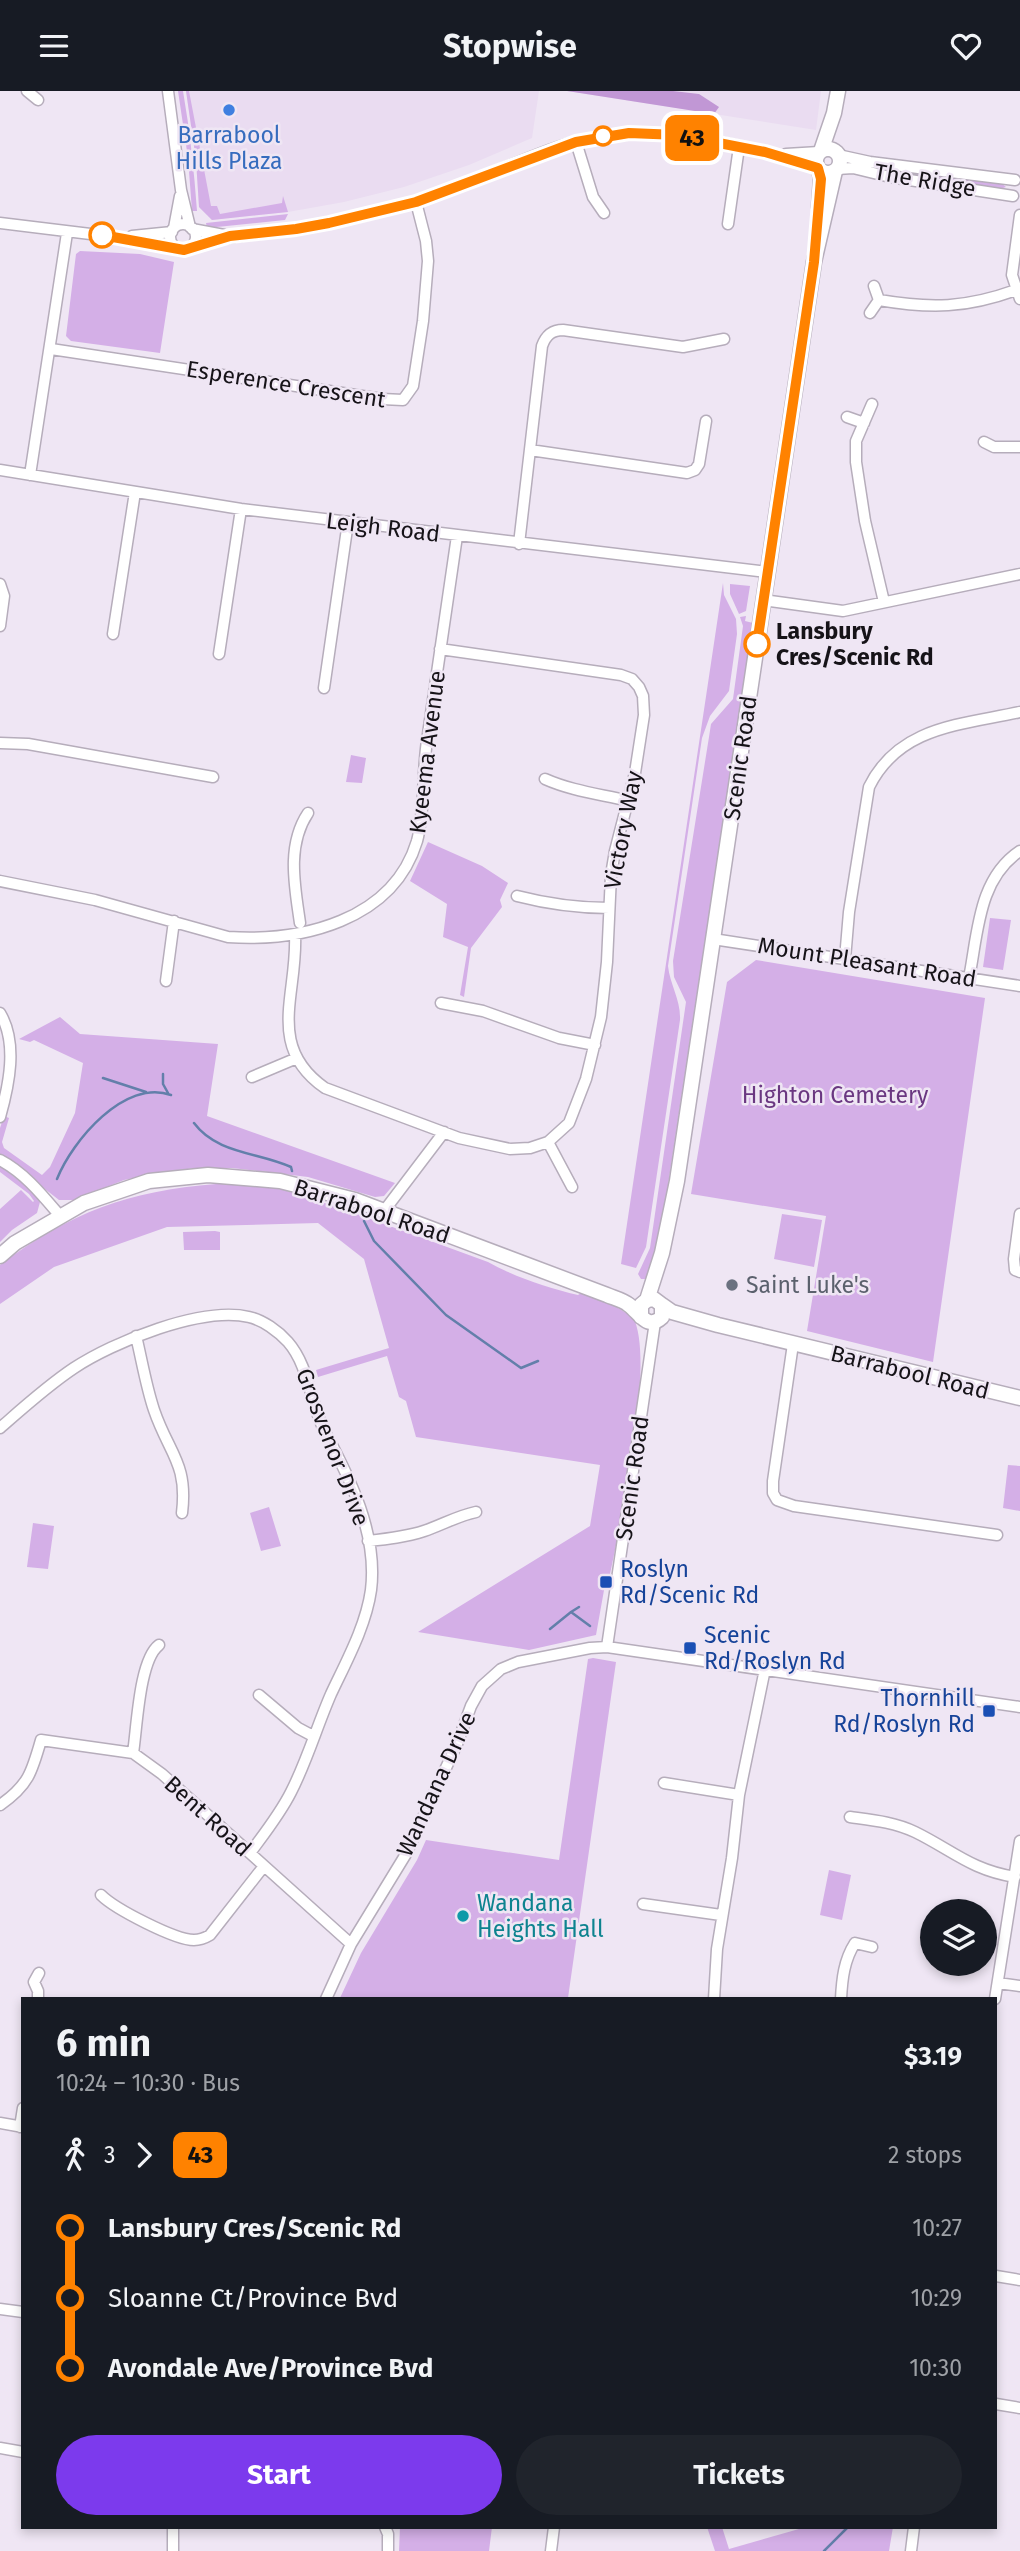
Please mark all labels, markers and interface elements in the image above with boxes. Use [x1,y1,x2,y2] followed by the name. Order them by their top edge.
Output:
[35,27,73,65] icon: menu
[443,27,577,65] text: Stopwise
[947,27,985,65] icon: heart
[221,102,237,118] marker: Barrabool Hills Plaza
[660,115,724,161] line badge: 43
[176,121,282,175] place label: Barrabool Hills Plaza
[679,124,705,152] text: 43
[593,126,613,146] unlabelled marker
[872,157,978,203] street label: The Ridge
[89,222,115,248] unlabelled marker
[184,354,388,414] street label: Esperence Crescent
[324,506,442,548] street label: Leigh Road
[776,617,934,671] place label: Lansbury Cres/Scenic Rd
[744,631,770,657] marker: Lansbury Cres/Scenic Rd
[403,669,451,835] street label: Kyeema Avenue
[717,694,763,822] street label: Scenic Road
[598,768,648,891] street label: Victory Way
[756,931,978,993] street label: Mount Pleasant Road
[742,1081,929,1109] park label: Highton Cemetery
[290,1173,454,1249] street label: Barrabool Road
[746,1271,869,1299] place label: Saint Luke's
[724,1277,740,1293] marker: Saint Luke's
[828,1339,992,1405] street label: Barrabool Road
[290,1364,376,1530] street label: Grosvenor Drive
[609,1414,655,1542] street label: Scenic Road
[620,1555,759,1609] place label: Roslyn Rd/Scenic Rd
[598,1574,614,1590] marker: Roslyn Rd/Scenic Rd
[704,1621,846,1675] place label: Scenic Rd/Roslyn Rd
[682,1640,698,1656] marker: Scenic Rd/Roslyn Rd
[833,1684,975,1738] place label: Thornhill Rd/Roslyn Rd
[981,1703,997,1719] marker: Thornhill Rd/Roslyn Rd
[390,1707,482,1861] street label: Wandana Drive
[159,1770,257,1862] street label: Bent Road
[477,1889,604,1943] place label: Wandana Heights Hall
[920,1899,997,1976] map controls
[920,1899,997,1976] button: layers
[455,1908,471,1924] marker: Wandana Heights Hall
[56,2020,151,2066] text: 6 min
[904,2041,962,2072] text: $3.19
[56,2069,240,2097] text: 10:24 – 10:30 · Bus
[56,2136,94,2174] icon: walk
[125,2136,163,2174] icon: forward
[104,2141,115,2169] text: 3
[187,2141,213,2169] text: 43
[888,2141,962,2169] text: 2 stops
[108,2213,401,2244] text: Lansbury Cres/Scenic Rd
[912,2214,962,2242] text: 10:27
[108,2283,398,2314] text: Sloanne Ct/Province Bvd
[910,2284,962,2312] text: 10:29
[108,2353,433,2384] text: Avondale Ave/Province Bvd
[909,2354,962,2382] text: 10:30
[56,2435,502,2515] button: Start
[516,2435,962,2515] button: Tickets

